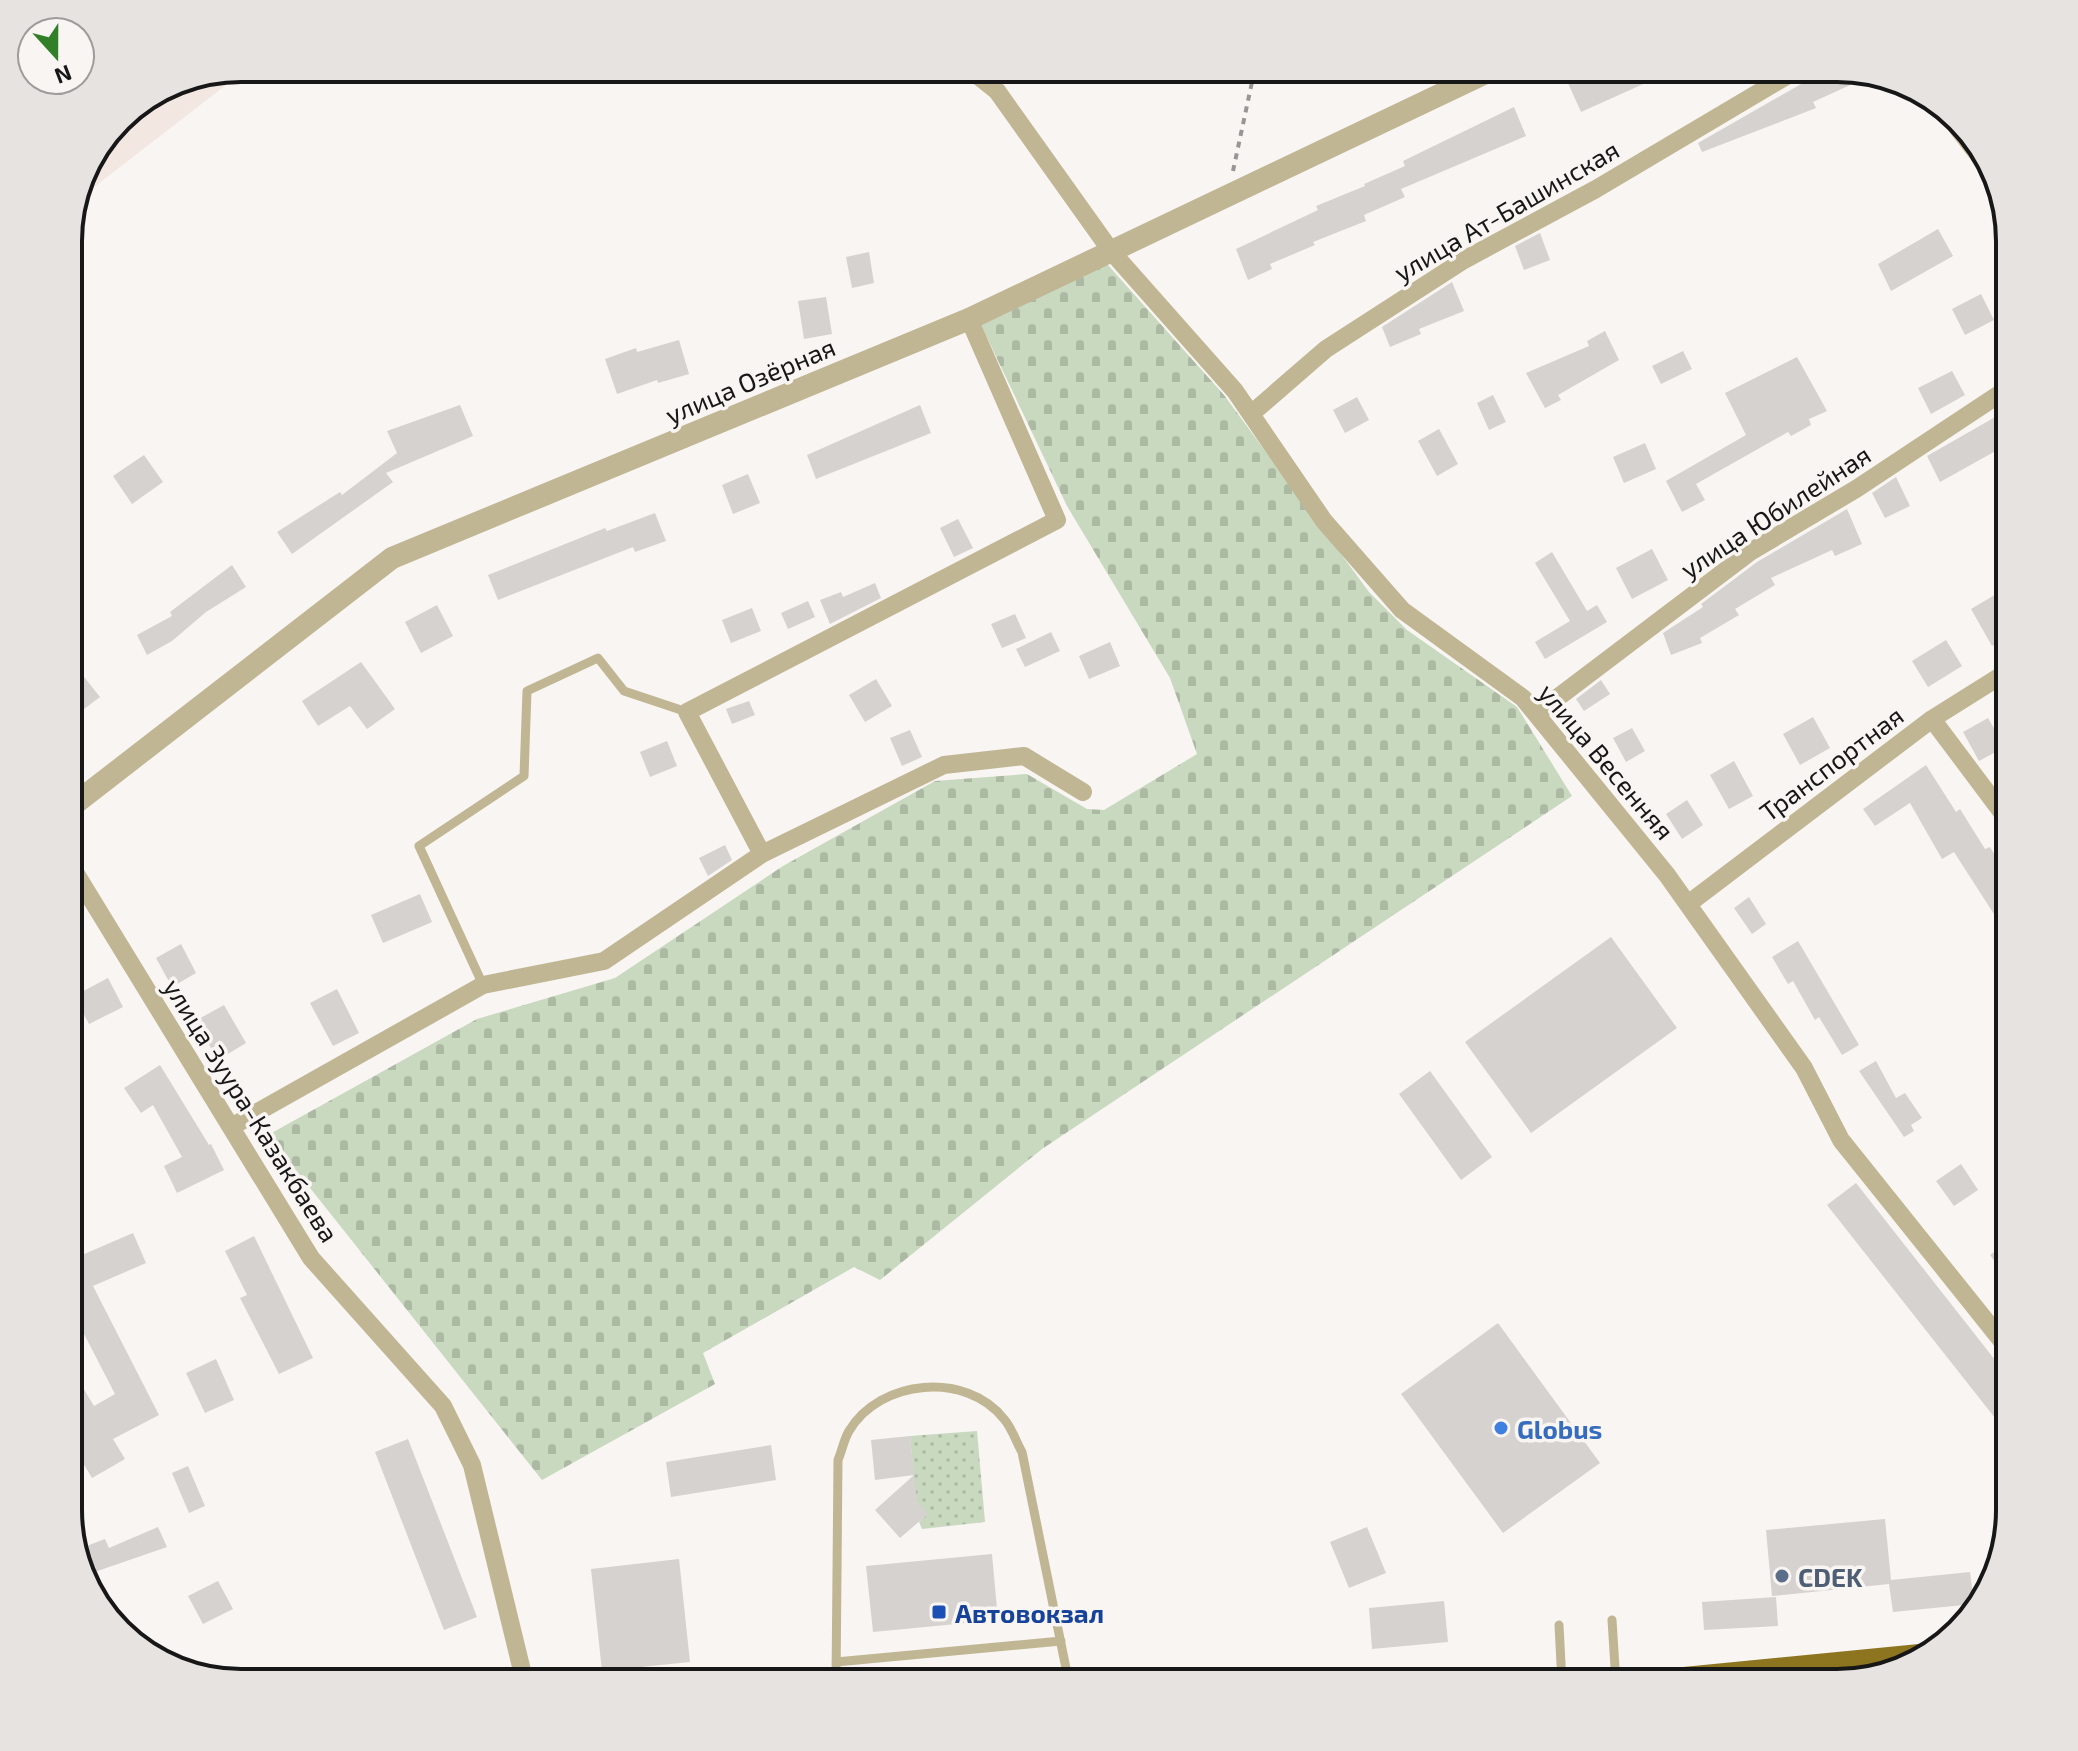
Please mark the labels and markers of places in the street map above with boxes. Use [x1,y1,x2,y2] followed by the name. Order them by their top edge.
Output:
[1517,1413,1602,1444] place label: Globus
[1492,1419,1510,1437] marker: Globus
[1798,1561,1863,1592] place label: CDEK
[1773,1567,1791,1585] marker: CDEK
[955,1597,1104,1628] place label: Автовокзал
[930,1603,948,1621] marker: Автовокзал

